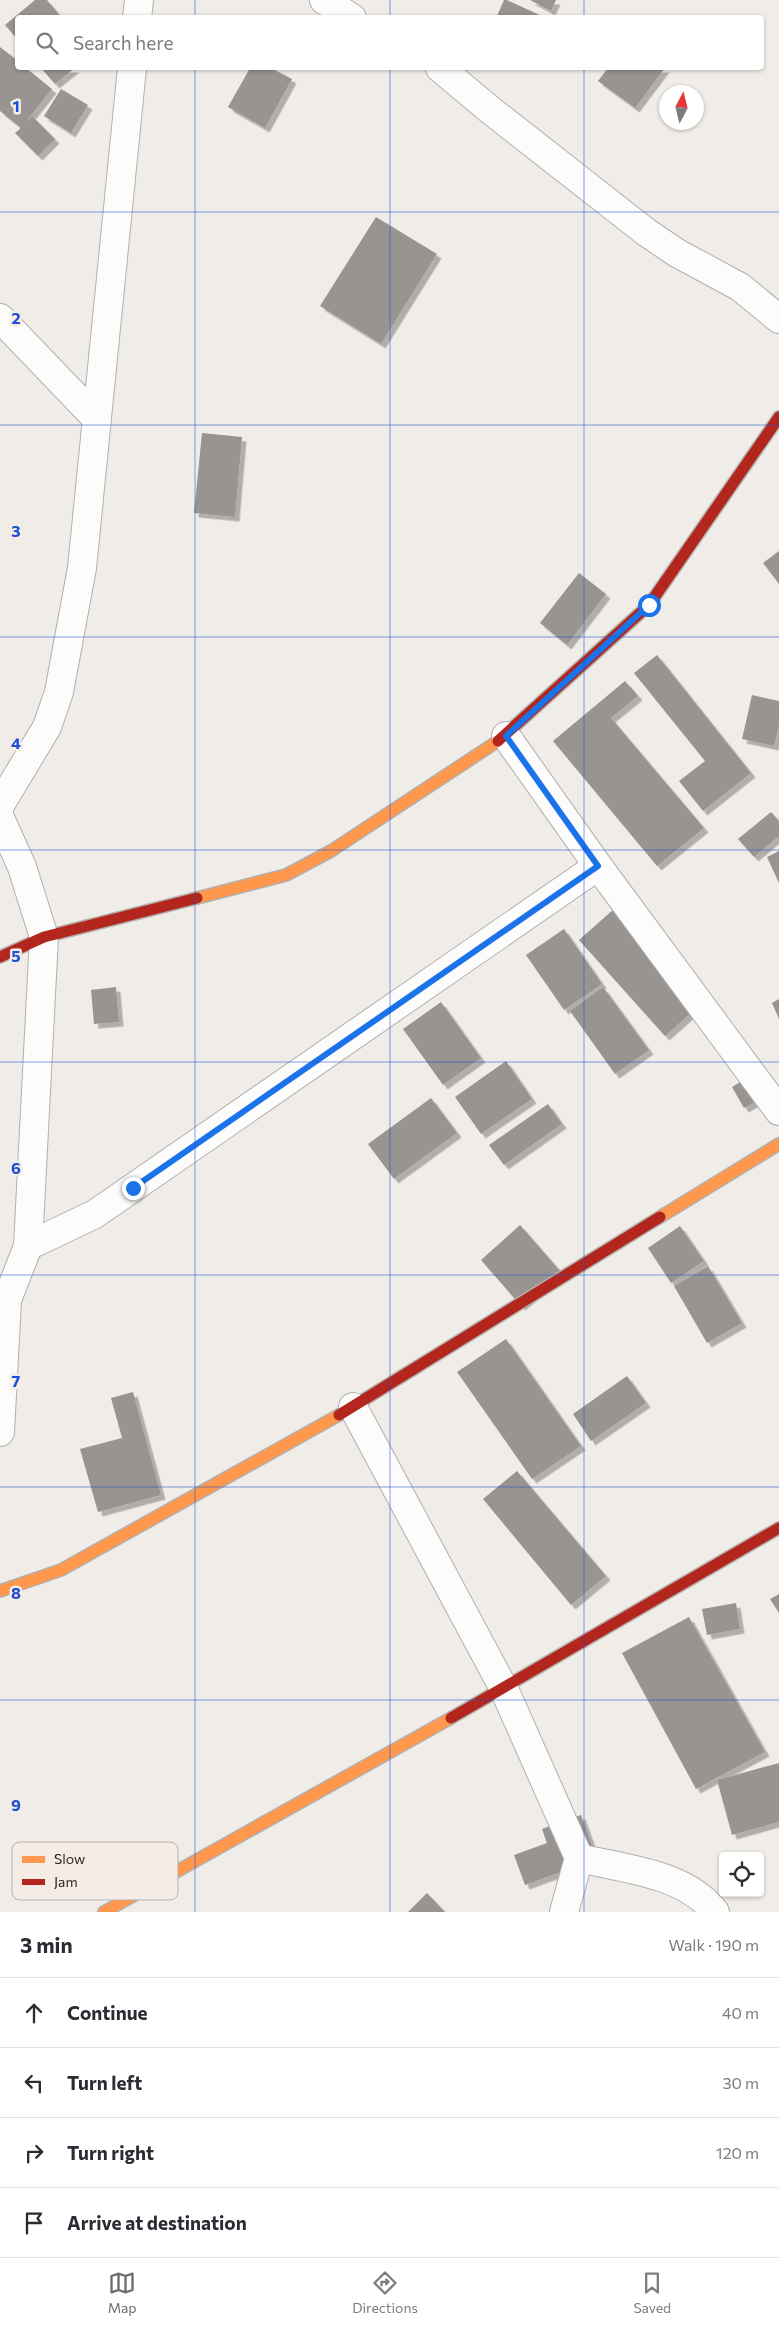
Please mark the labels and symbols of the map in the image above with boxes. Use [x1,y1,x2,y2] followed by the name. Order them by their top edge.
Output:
[659,85,704,130] north arrow
[12,96,20,115] text: 1
[11,308,21,327] text: 2
[11,521,21,540] text: 3
[638,594,661,617] route start
[11,733,21,752] text: 4
[11,946,21,965] text: 5
[11,1158,21,1177] text: 6
[122,1177,145,1200] route end
[12,1371,21,1390] text: 7
[11,1583,21,1602] text: 8
[11,1795,21,1814] text: 9
[12,1842,178,1900] legend
[54,1850,85,1867] text: Slow
[54,1873,78,1890] text: Jam

